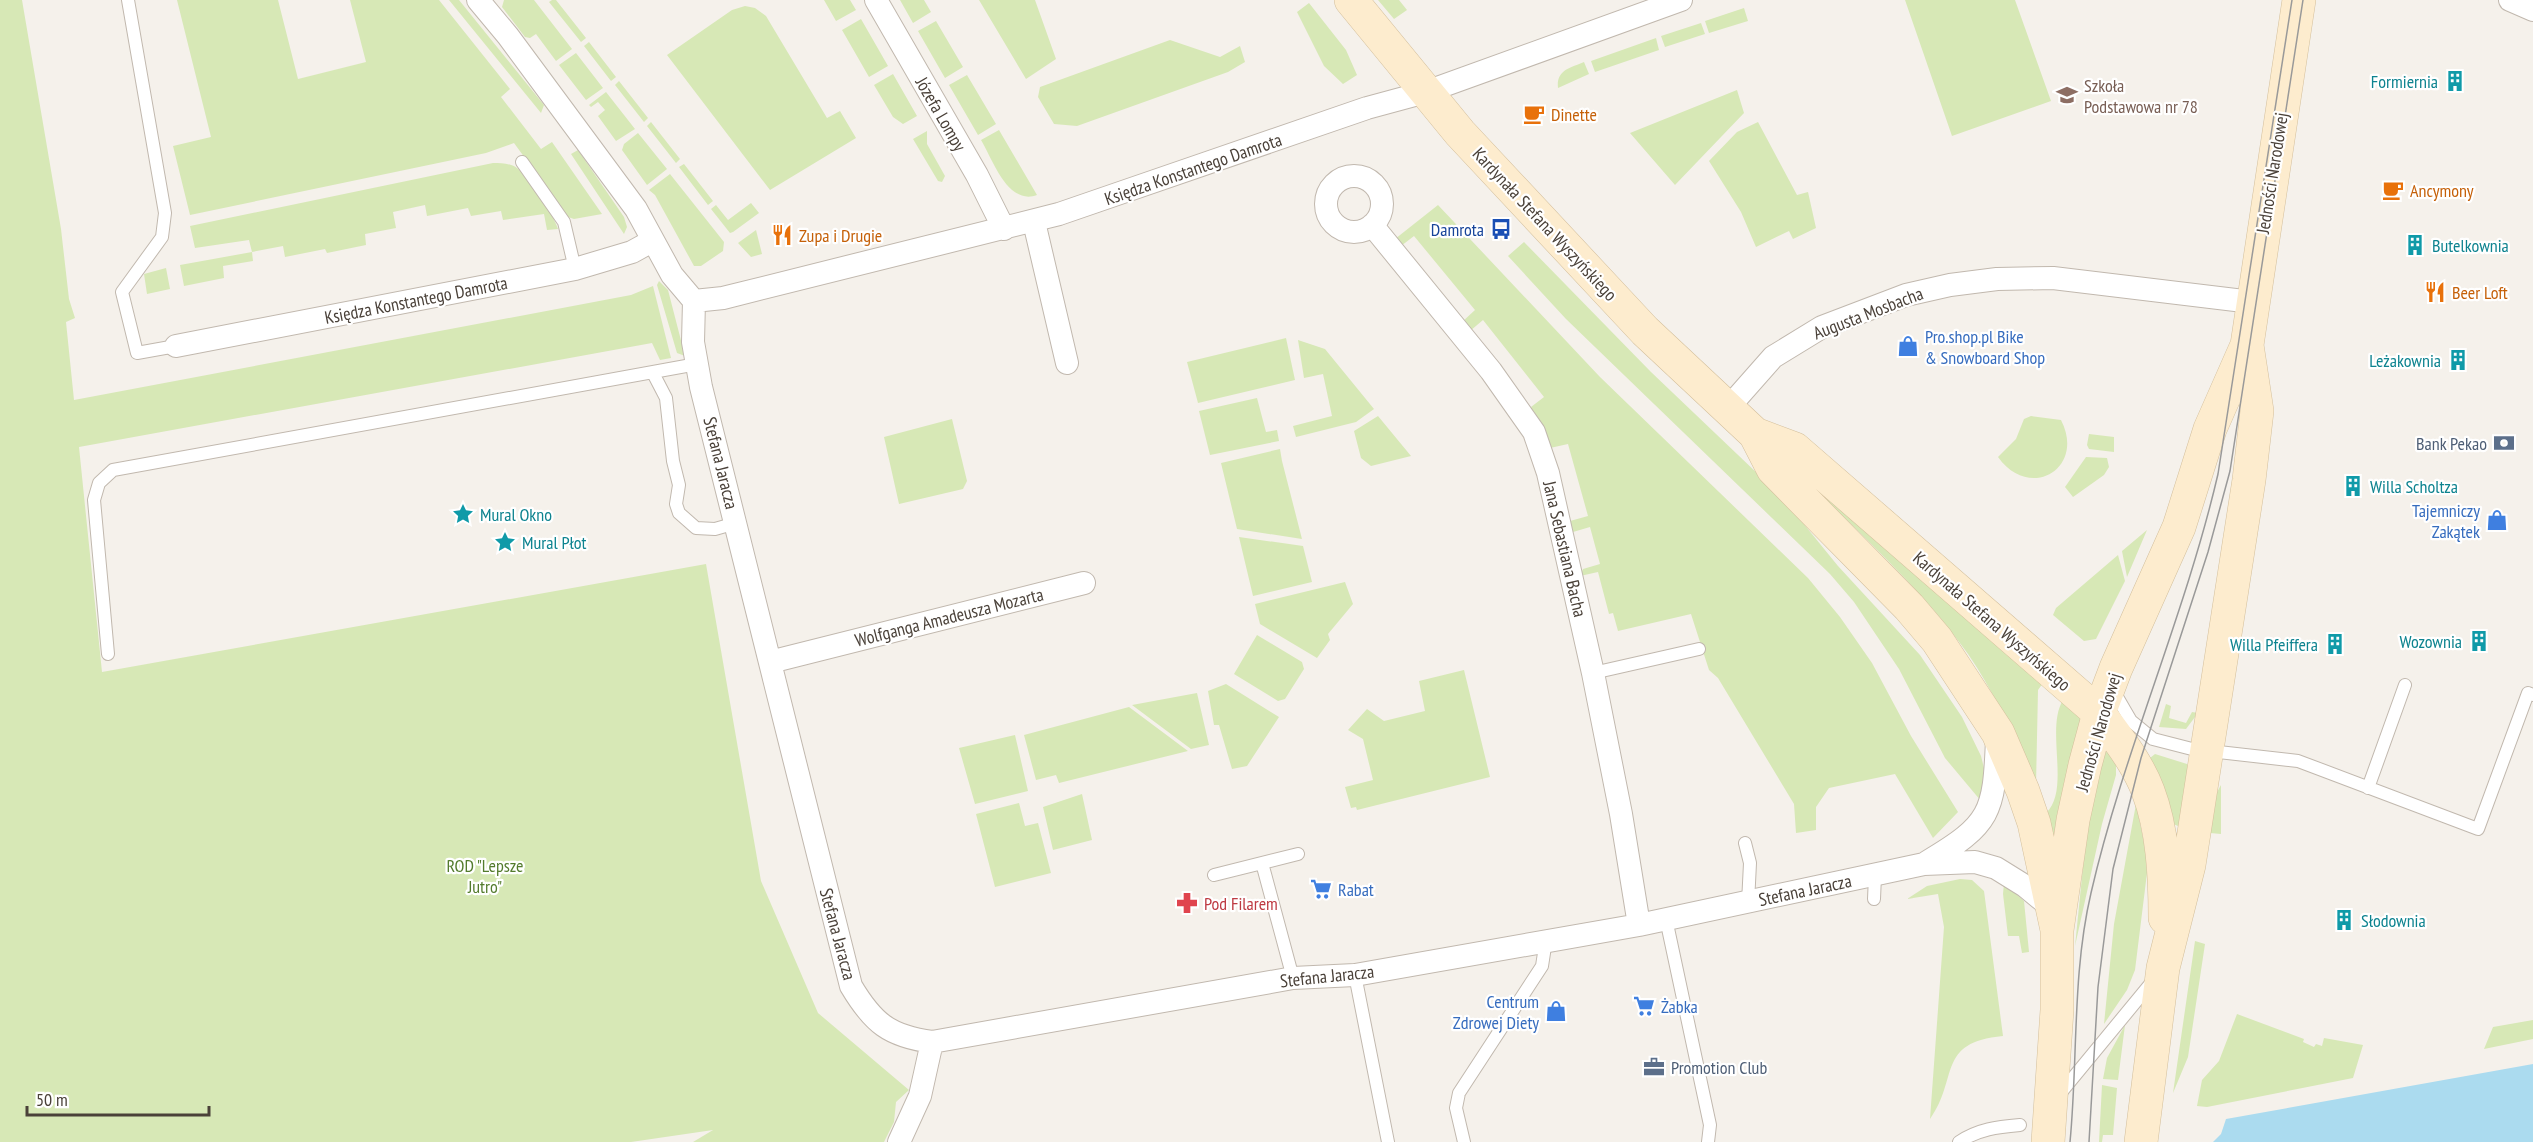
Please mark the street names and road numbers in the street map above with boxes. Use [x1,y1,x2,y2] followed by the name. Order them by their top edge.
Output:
[910,72,972,155] street label: Józefa Lompy
[2251,111,2293,236] street label: Jedności Narodowej
[1101,128,1285,210] street label: Księdza Konstantego Damrota
[1468,142,1622,306] street label: Kardynała Stefana Wyszyńskiego
[323,271,509,329] street label: Księdza Konstantego Damrota
[1810,282,1926,344] street label: Augusta Mosbacha
[698,415,744,511] street label: Stefana Jaracza
[1538,478,1592,619] street label: Jana Sebastiana Bacha
[1908,546,2076,696] street label: Kardynała Stefana Wyszyńskiego
[852,582,1046,652] street label: Wolfganga Amadeusza Mozarta
[2070,670,2126,795] street label: Jedności Narodowej
[1757,869,1853,911] street label: Stefana Jaracza
[815,886,861,982] street label: Stefana Jaracza
[1279,960,1375,992] street label: Stefana Jaracza

